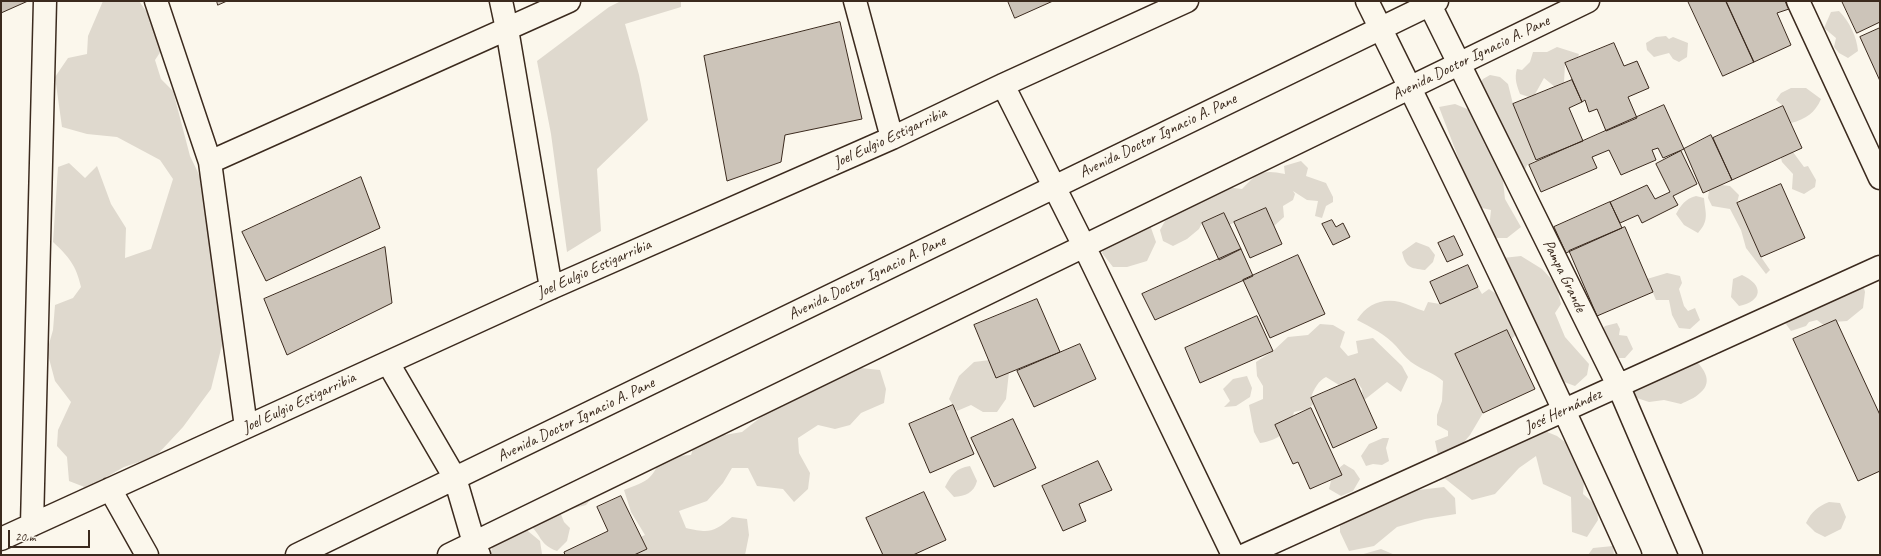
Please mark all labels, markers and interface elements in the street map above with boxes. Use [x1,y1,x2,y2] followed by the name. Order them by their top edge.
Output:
[1389,12,1553,104] street label: Avenida Doctor Ignacio A. Pane
[1076,90,1240,182] street label: Avenida Doctor Ignacio A. Pane
[830,103,950,173] street label: Joel Eulgio Estigarribia
[785,232,949,324] street label: Avenida Doctor Ignacio A. Pane
[534,235,654,303] street label: Joel Eulgio Estigarribia
[1538,237,1590,315] street label: Pampa Grande
[239,368,359,438] street label: Joel Eulgio Estigarribia
[494,374,658,466] street label: Avenida Doctor Ignacio A. Pane
[1521,385,1605,437] street label: José Hernández
[10,522,92,548] scale bar
[15,529,35,545] text: 20 m

